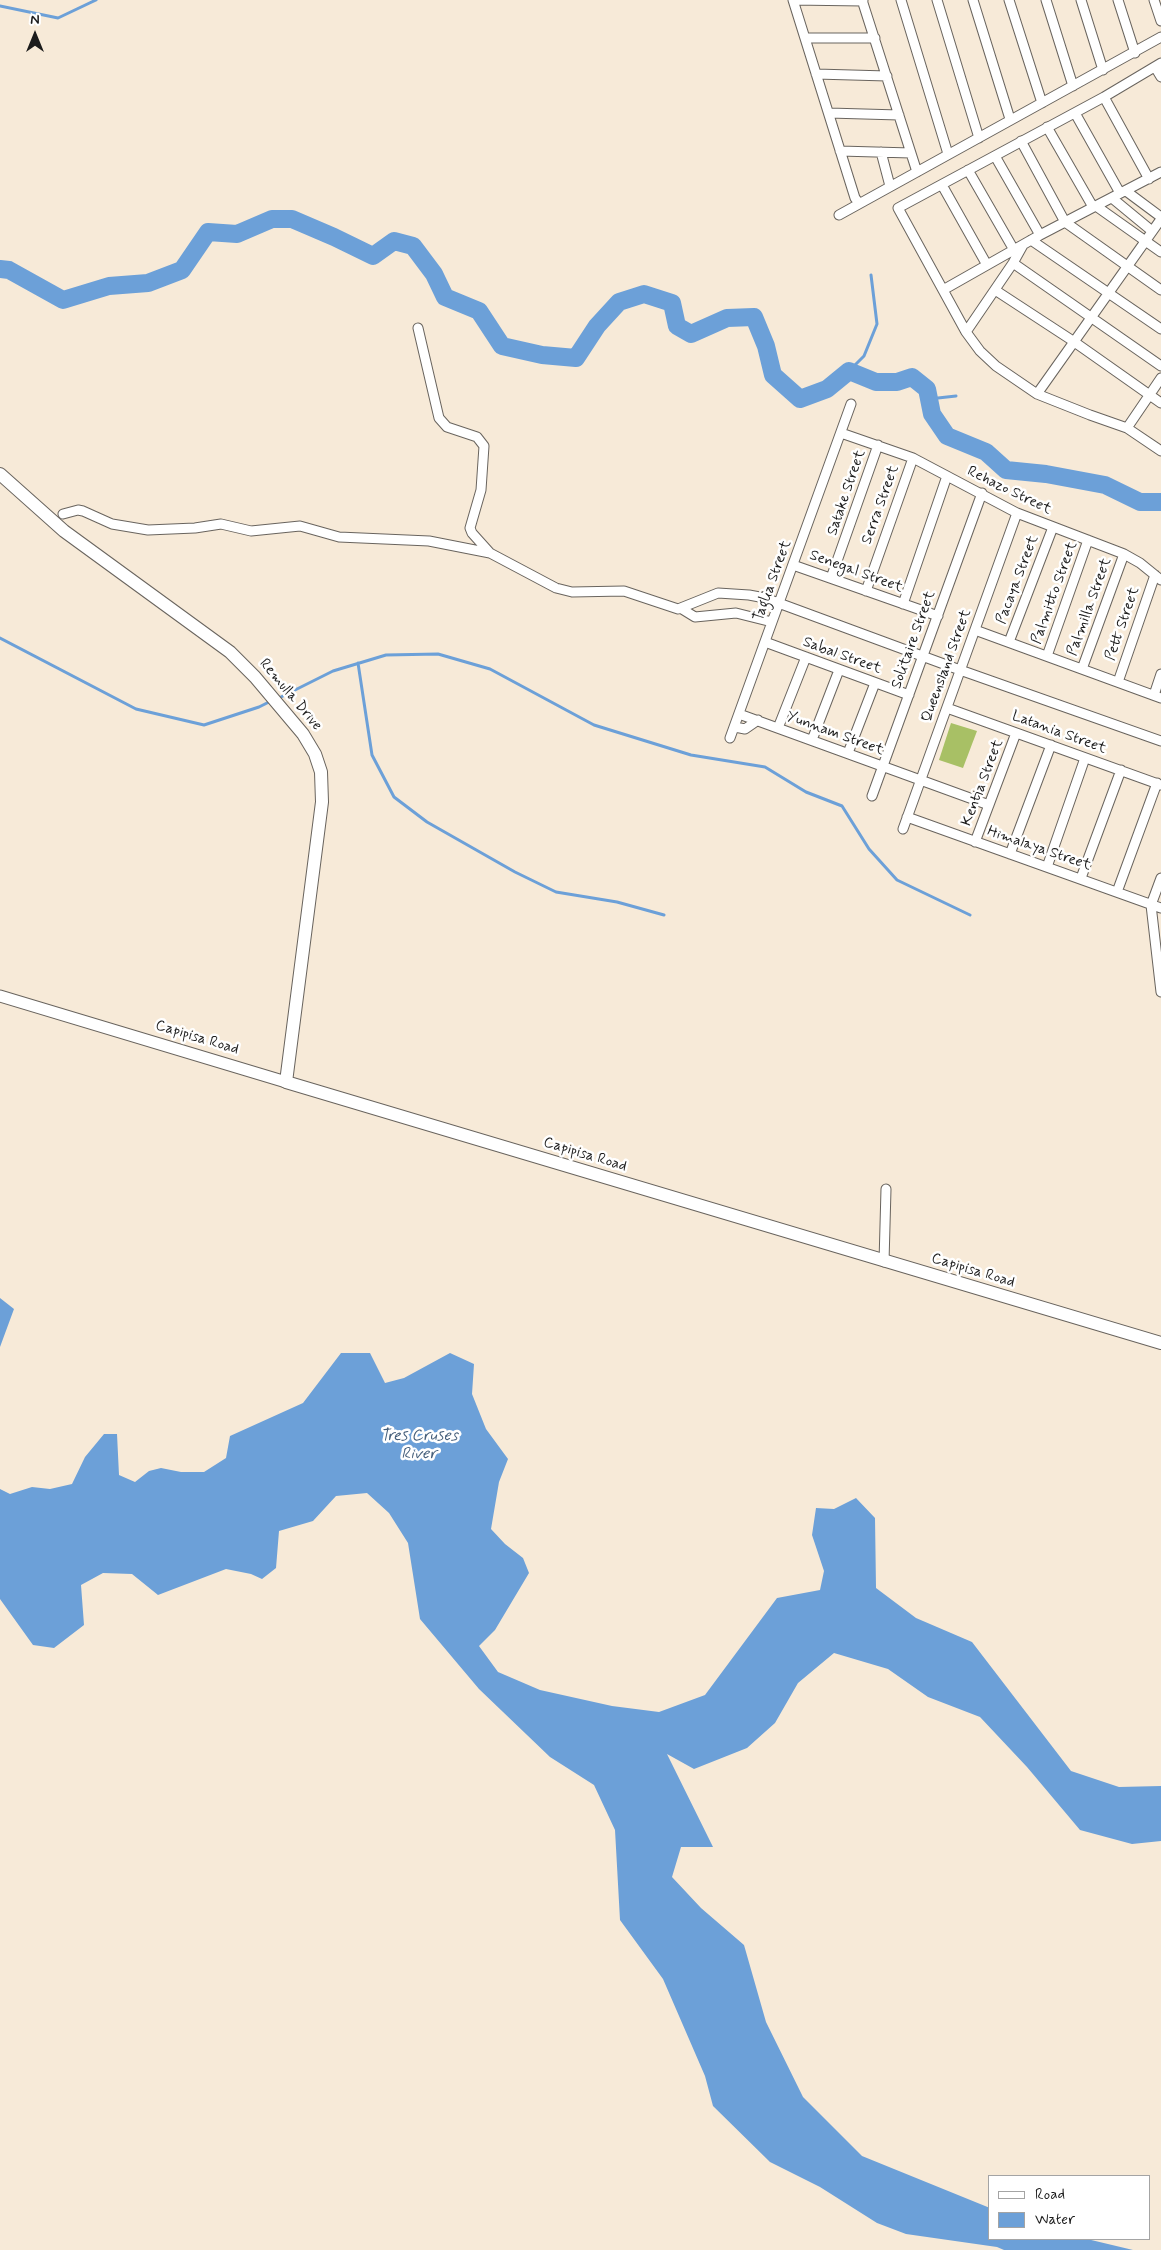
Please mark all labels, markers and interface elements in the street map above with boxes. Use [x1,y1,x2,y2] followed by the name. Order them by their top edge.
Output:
[10,10,60,60] north arrow
[30,11,40,29] text: N
[824,448,870,538] street label: Satake Street
[858,463,904,547] street label: Serra Street
[964,463,1054,519] street label: Rehazo Street
[993,533,1043,627] street label: Pacaya Street
[750,538,796,624] street label: Taglia Street
[1028,539,1082,647] street label: Palmitto Street
[807,547,905,597] street label: Senegal Street
[1064,556,1116,658] street label: Palmilla Street
[1102,585,1144,663] street label: Pett Street
[888,589,940,691] street label: Solitaire Street
[918,607,976,725] street label: Queensland Street
[800,633,884,679] street label: Sabal Street
[255,655,325,735] street label: Remulla Drive
[784,708,886,760] street label: Yunnam Street
[1009,708,1109,758] street label: Latania Street
[958,737,1008,829] street label: Kentia Street
[985,823,1093,875] street label: Himalaya Street
[153,1017,241,1059] street label: Capipisa Road
[541,1134,629,1176] street label: Capipisa Road
[929,1250,1017,1292] street label: Capipisa Road
[380,1427,458,1465] water label: Tres Cruses River
[988,2175,1151,2240] legend
[1035,2185,1065,2205] text: Road
[1035,2210,1075,2230] text: Water

